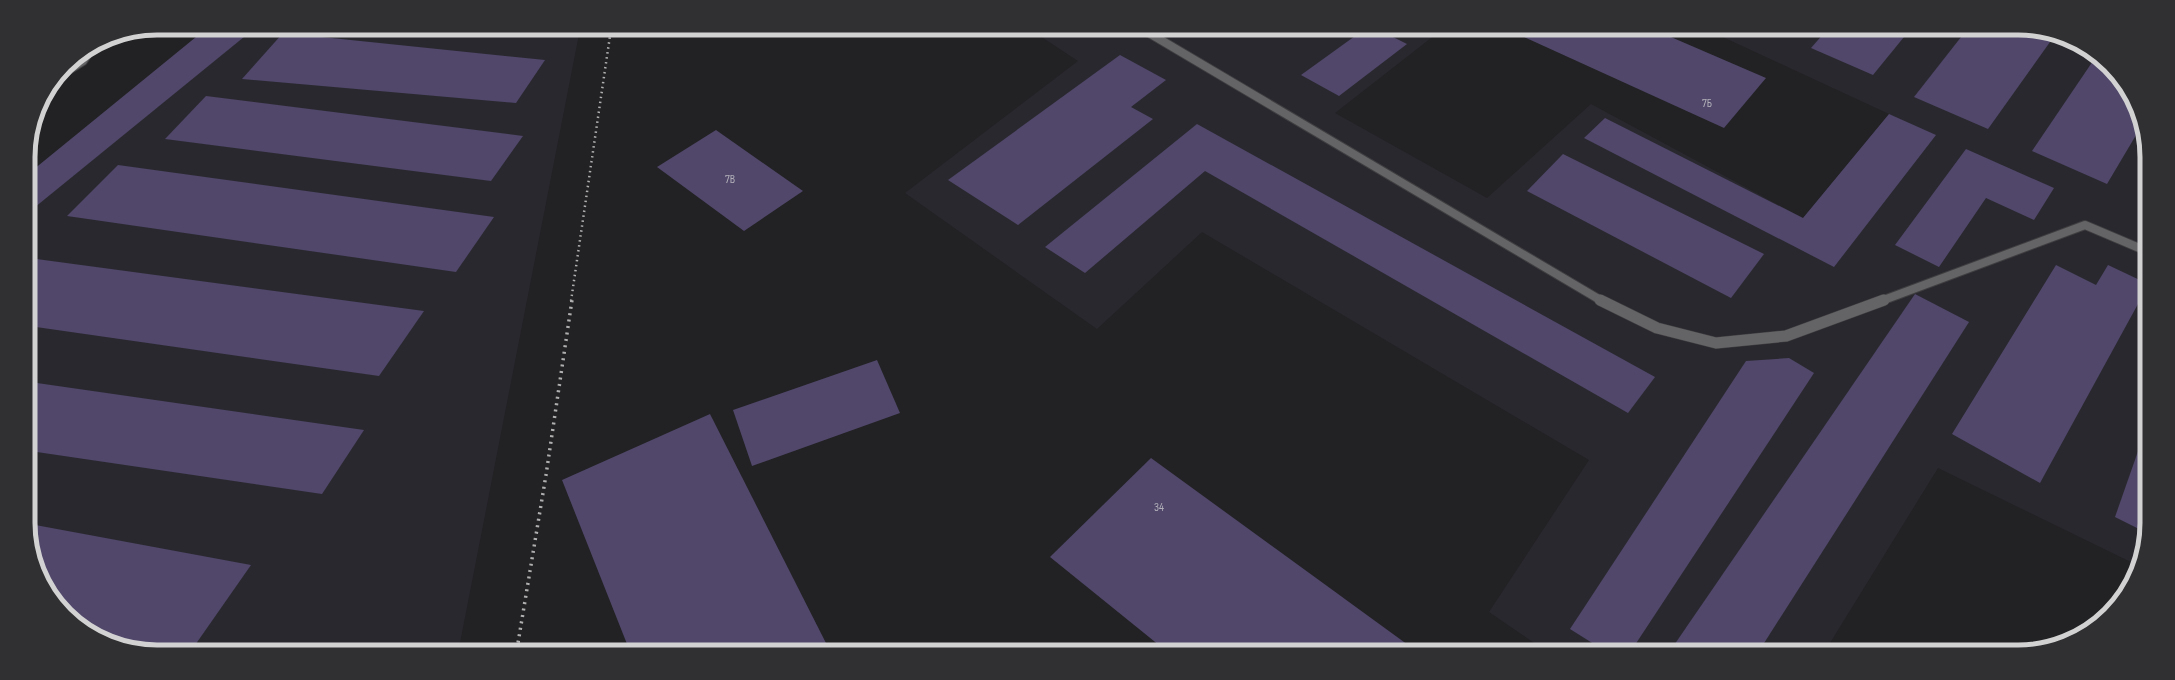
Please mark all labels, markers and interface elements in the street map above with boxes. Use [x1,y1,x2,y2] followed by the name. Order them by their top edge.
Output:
[1702,96,1712,111] house number: 7Б
[725,172,735,187] house number: 7В
[1154,500,1164,515] house number: 34

